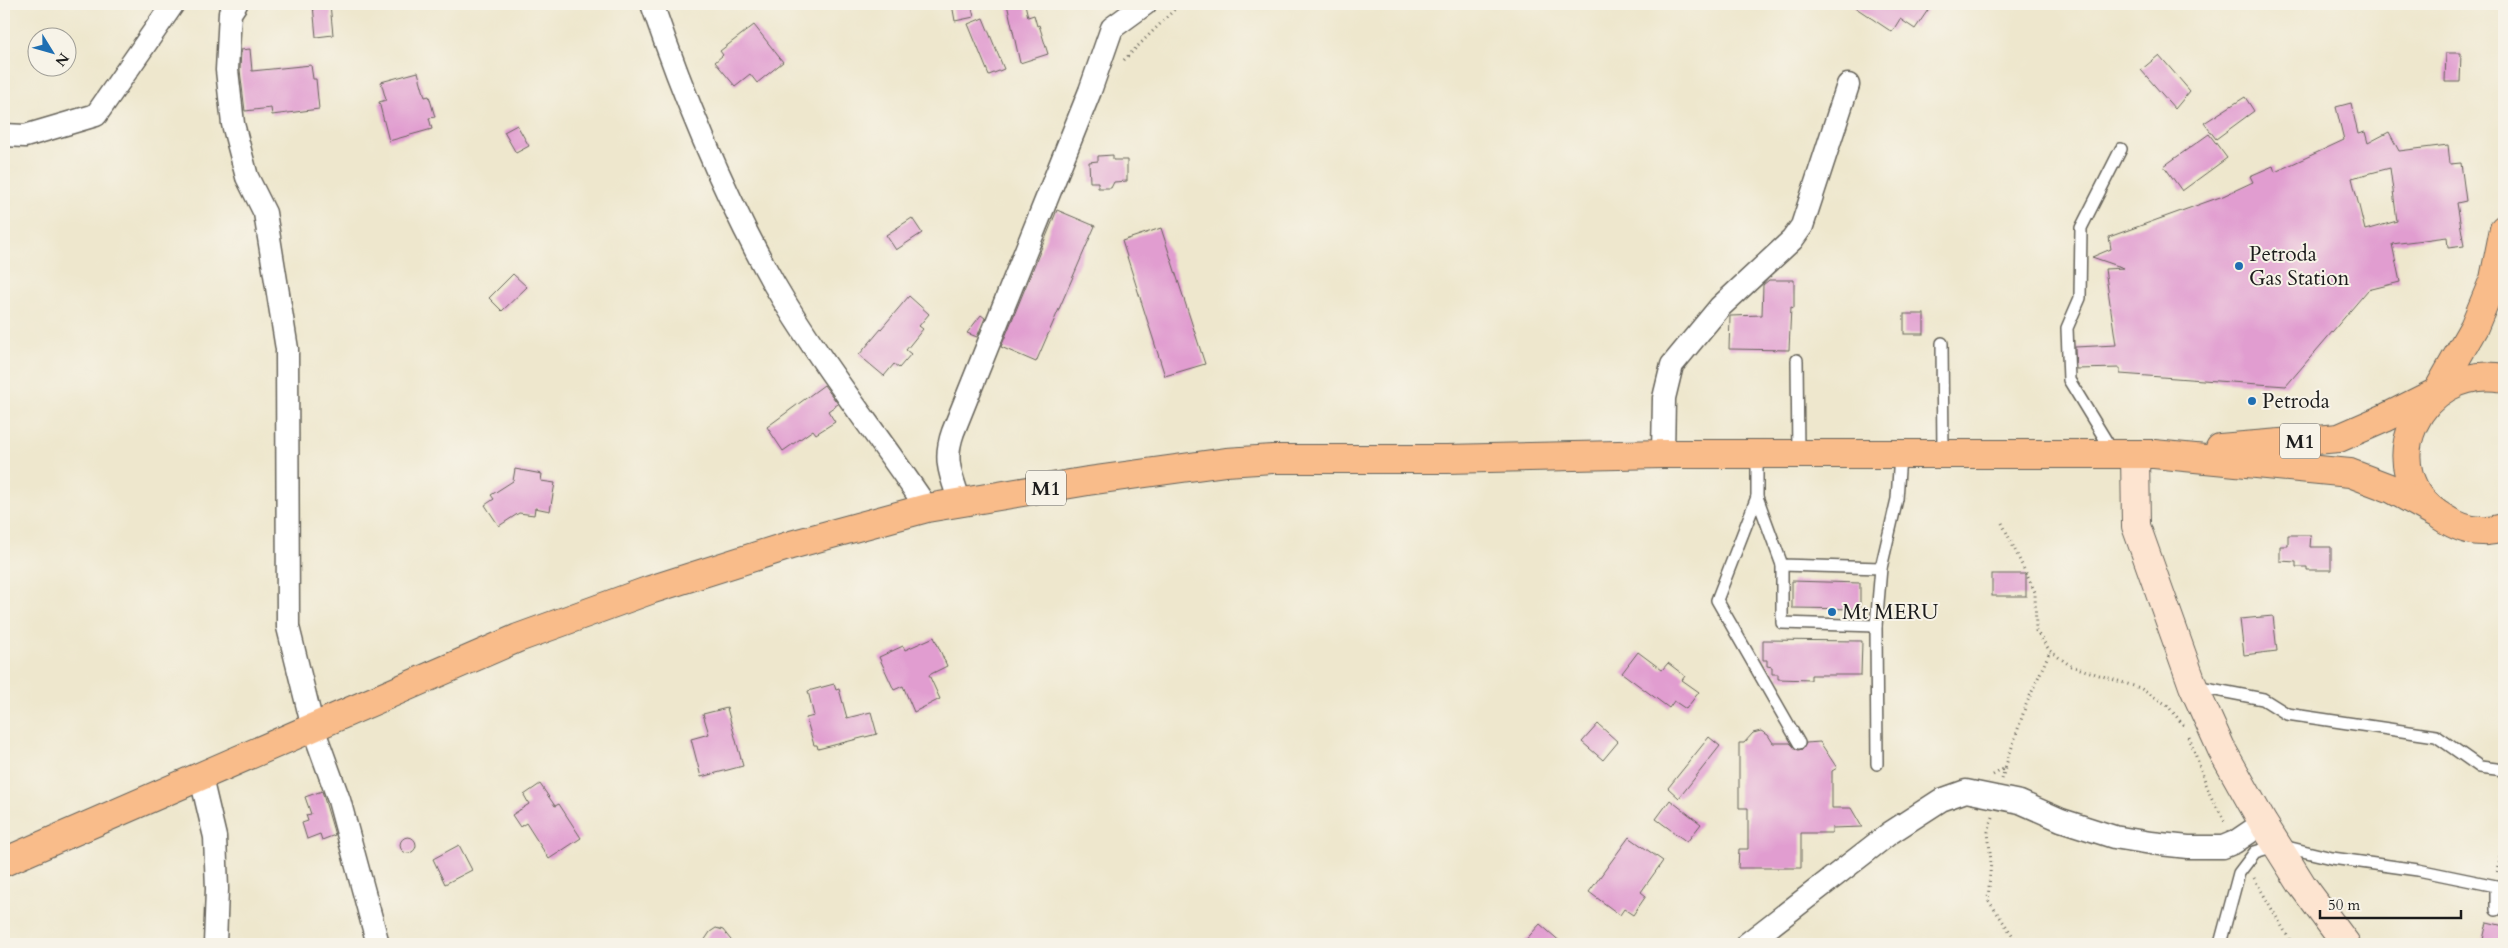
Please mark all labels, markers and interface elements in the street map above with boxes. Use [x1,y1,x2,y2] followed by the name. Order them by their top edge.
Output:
[28,28,78,78] north arrow
[51,49,73,70] text: N
[2249,240,2349,293] place label: Petroda Gas Station
[2233,260,2245,272] marker: Petroda Gas Station
[2262,387,2330,416] place label: Petroda
[2246,395,2258,407] marker: Petroda
[2280,424,2320,458] road number: M1
[1026,470,1066,506] road number: M1
[1842,598,1939,627] place label: Mt MERU
[1826,606,1838,618] marker: Mt MERU
[2320,888,2462,920] scale bar
[2328,895,2360,915] text: 50 m

